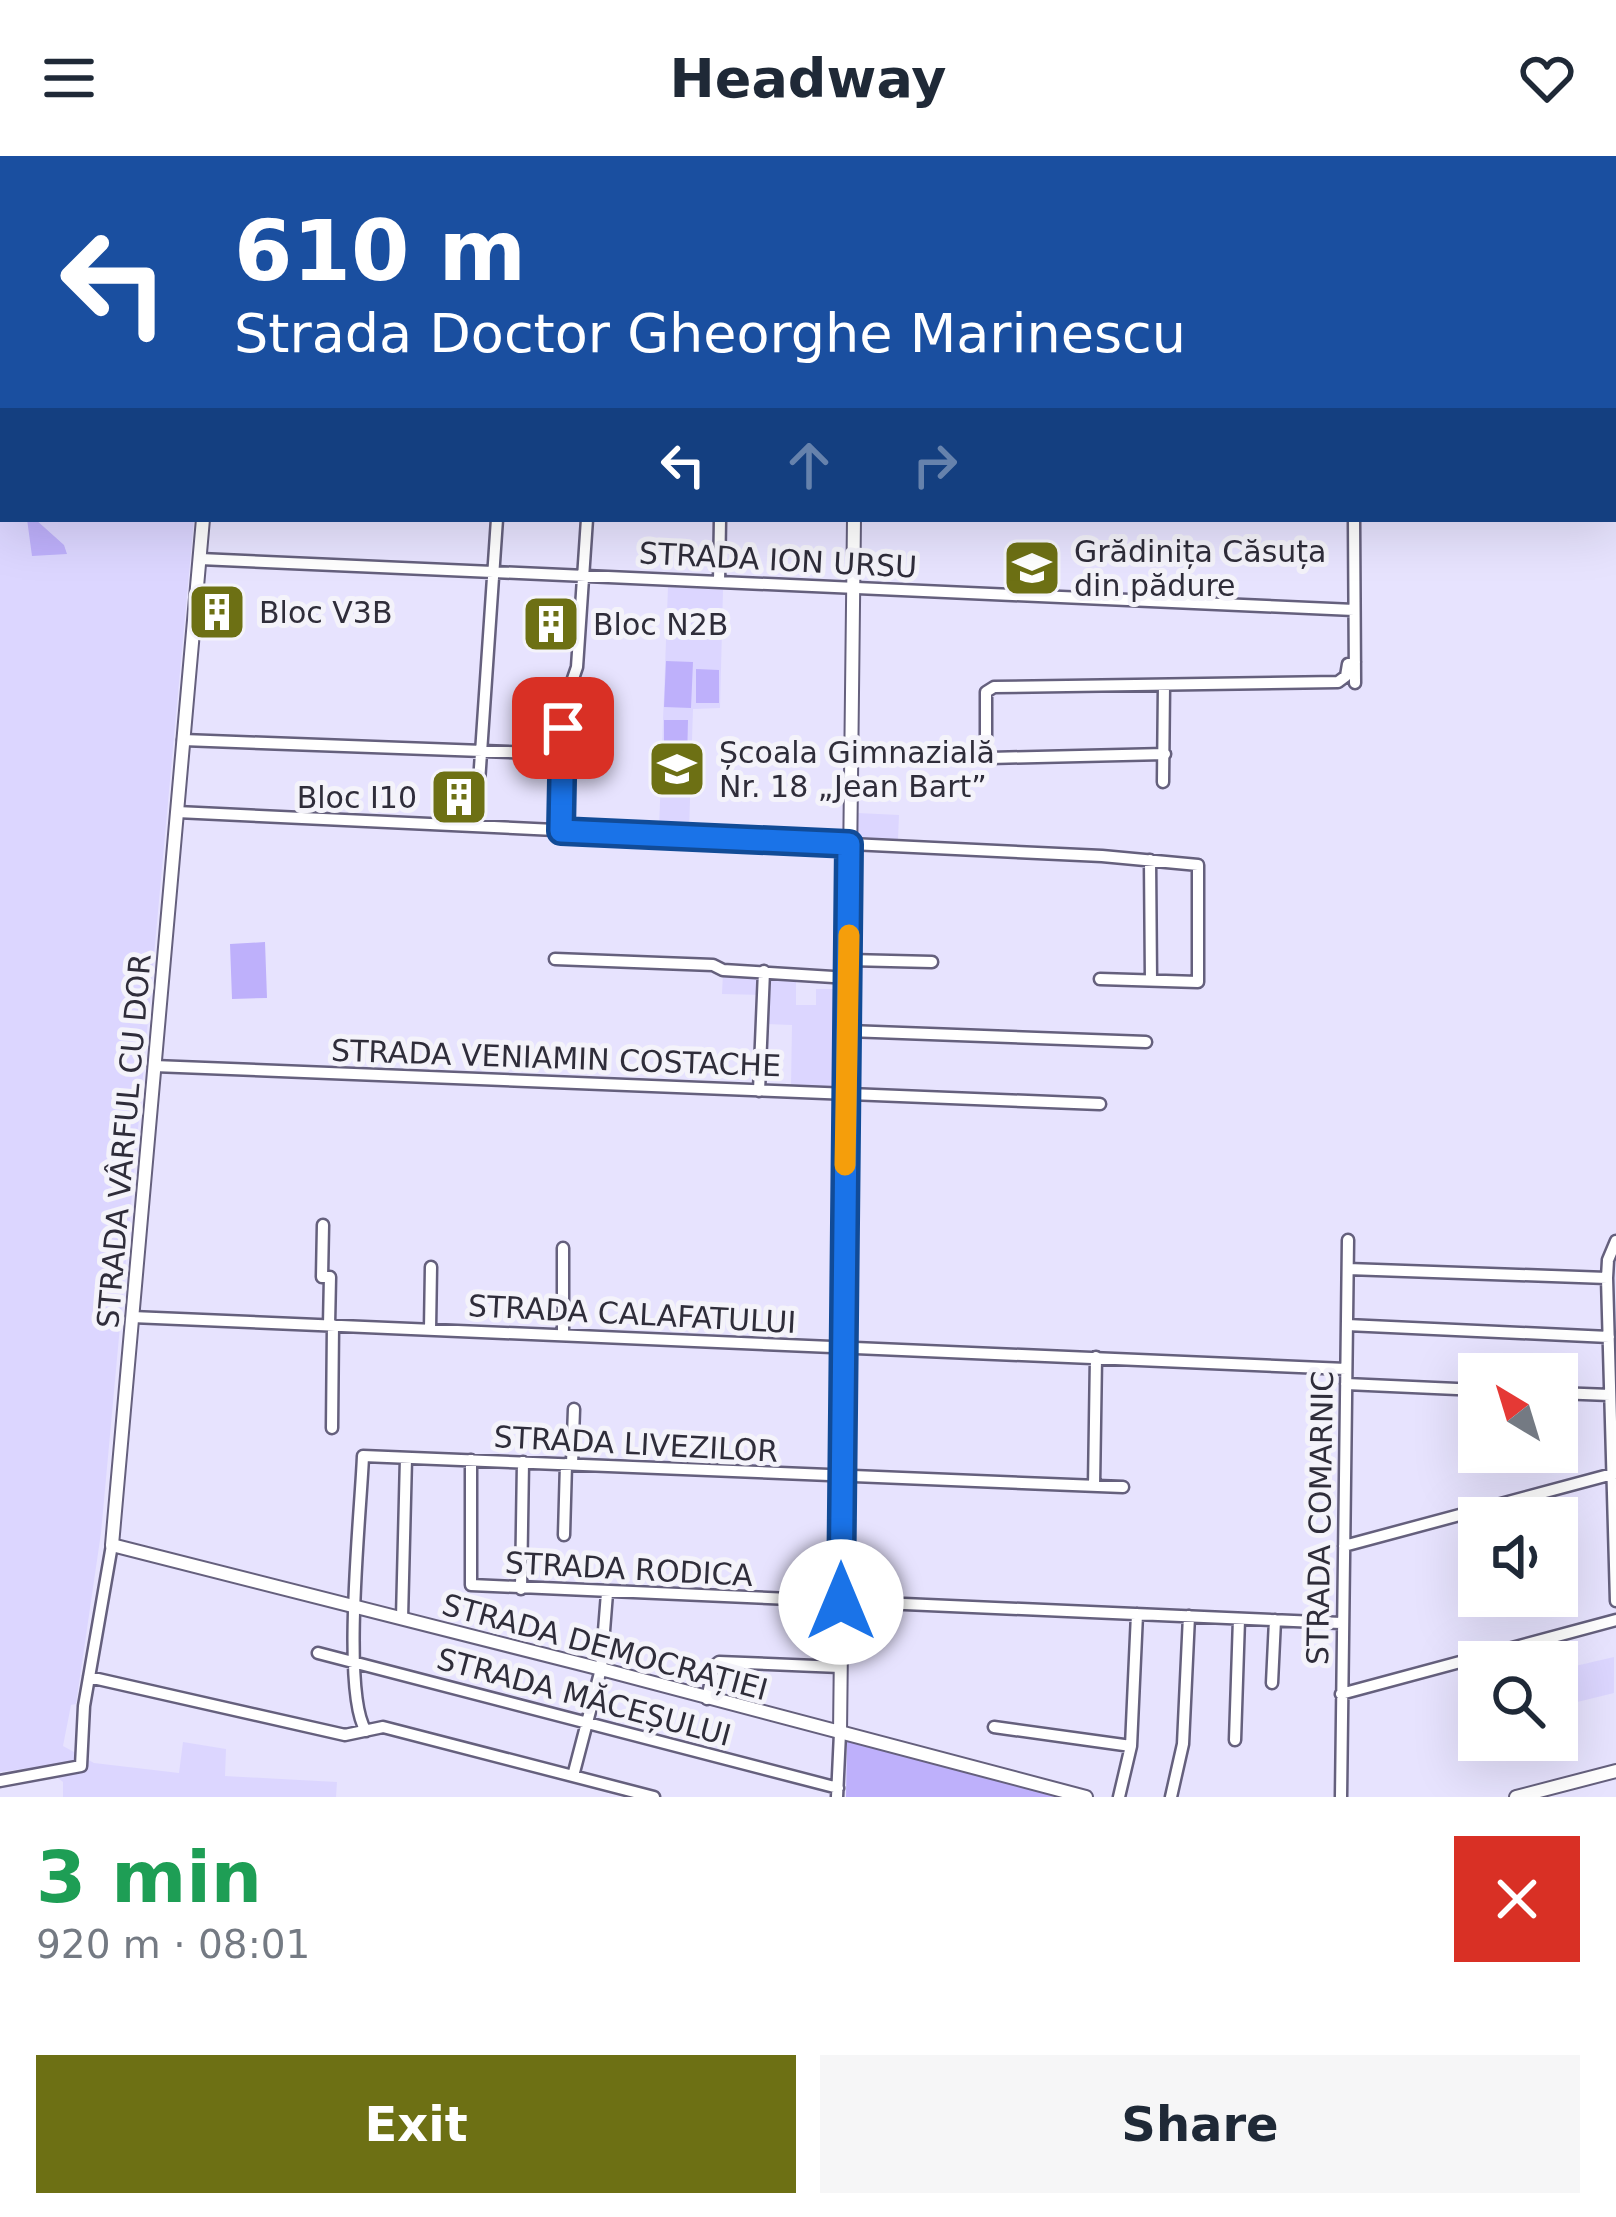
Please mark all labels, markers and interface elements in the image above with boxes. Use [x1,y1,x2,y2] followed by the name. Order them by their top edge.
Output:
[36,45,102,111] icon: menu
[1514,45,1580,111] icon: heart
[670,47,946,110] text: Headway
[234,202,526,300] text: 610 m
[36,204,192,360] icon: left
[234,302,1186,365] text: Strada Doctor Gheorghe Marinescu
[650,432,716,498] icon: left
[776,432,842,498] icon: ahead
[902,432,968,498] icon: right
[1074,534,1327,603] place label: Grădinița Căsuța din pădure
[638,535,918,585] street label: STRADA ION URSU
[1001,537,1063,599] school or university icon: Grădinița Căsuța din pădure
[186,581,248,643] building icon: Bloc V3B
[520,593,582,655] building icon: Bloc N2B
[259,595,393,630] place label: Bloc V3B
[593,607,728,642] place label: Bloc N2B
[512,677,614,779] pin
[530,695,596,761] icon: arrive
[719,735,995,804] place label: Școala Gimnazială Nr. 18 „Jean Bart”
[646,738,708,800] school or university icon: Școala Gimnazială Nr. 18 „Jean Bart”
[428,766,490,828] building icon: Bloc I10
[297,780,417,815] place label: Bloc I10
[90,952,158,1330] street label: STRADA VÂRFUL CU DOR
[330,1033,782,1083] street label: STRADA VENIAMIN COSTACHE
[467,1288,797,1340] street label: STRADA CALAFATULUI
[1458,1353,1578,1473] north arrow
[1458,1353,1578,1761] map controls
[1300,1371,1340,1665] street label: STRADA COMARNIC
[493,1419,779,1469] street label: STRADA LIVEZILOR
[1458,1497,1578,1617] button: sound
[778,1539,904,1665] position arrow
[504,1545,754,1593] street label: STRADA RODICA
[438,1587,772,1707] street label: STRADA DEMOCRAȚIEI
[433,1640,735,1753] street label: STRADA MĂCEȘULUI
[1458,1641,1578,1761] button: search
[36,1835,262,1919] text: 3 min
[1454,1836,1580,1962] button: close
[36,1922,310,1967] text: 920 m · 08:01
[36,2055,796,2193] button: Exit
[820,2055,1580,2193] button: Share

